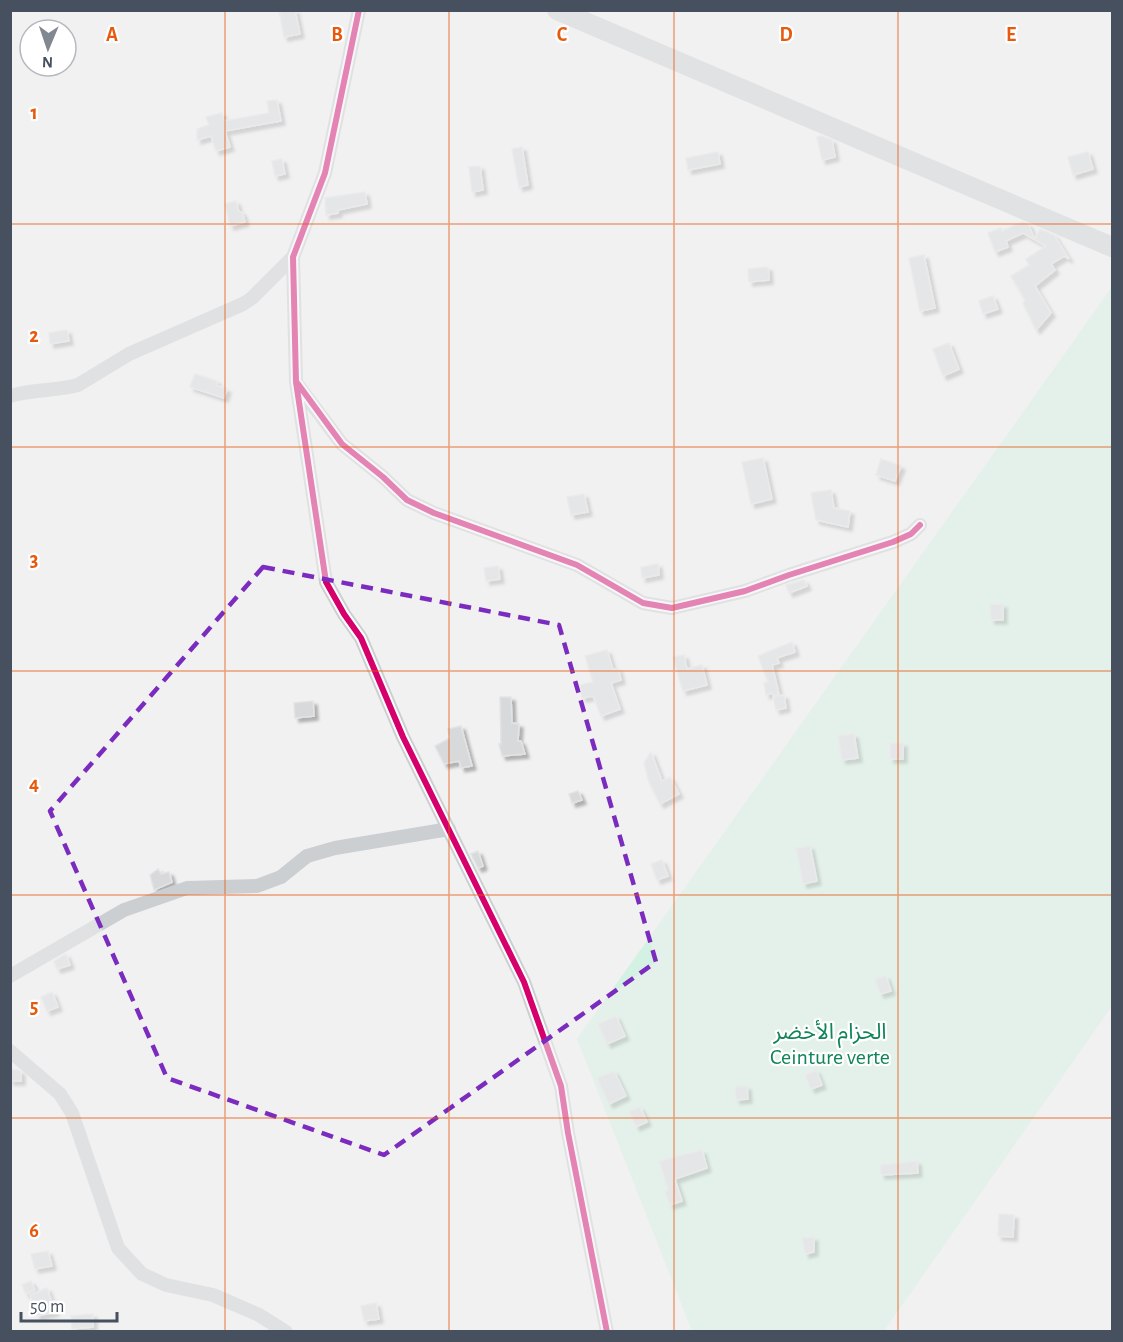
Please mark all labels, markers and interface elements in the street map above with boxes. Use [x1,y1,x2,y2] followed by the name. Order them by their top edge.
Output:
[18,18,78,78] north arrow
[106,25,118,45] text: A
[331,25,343,45] text: B
[557,25,568,45] text: C
[779,25,793,45] text: D
[1006,25,1016,45] text: E
[42,54,53,70] text: N
[30,103,38,123] text: 1
[29,326,39,346] text: 2
[30,550,38,570] text: 3
[29,774,39,794] text: 4
[30,997,38,1017] text: 5
[770,1020,890,1068] park label: الحزام الأخضر Ceinture verte
[29,1221,39,1241] text: 6
[21,1285,117,1323] scale bar
[30,1298,64,1316] text: 50 m

